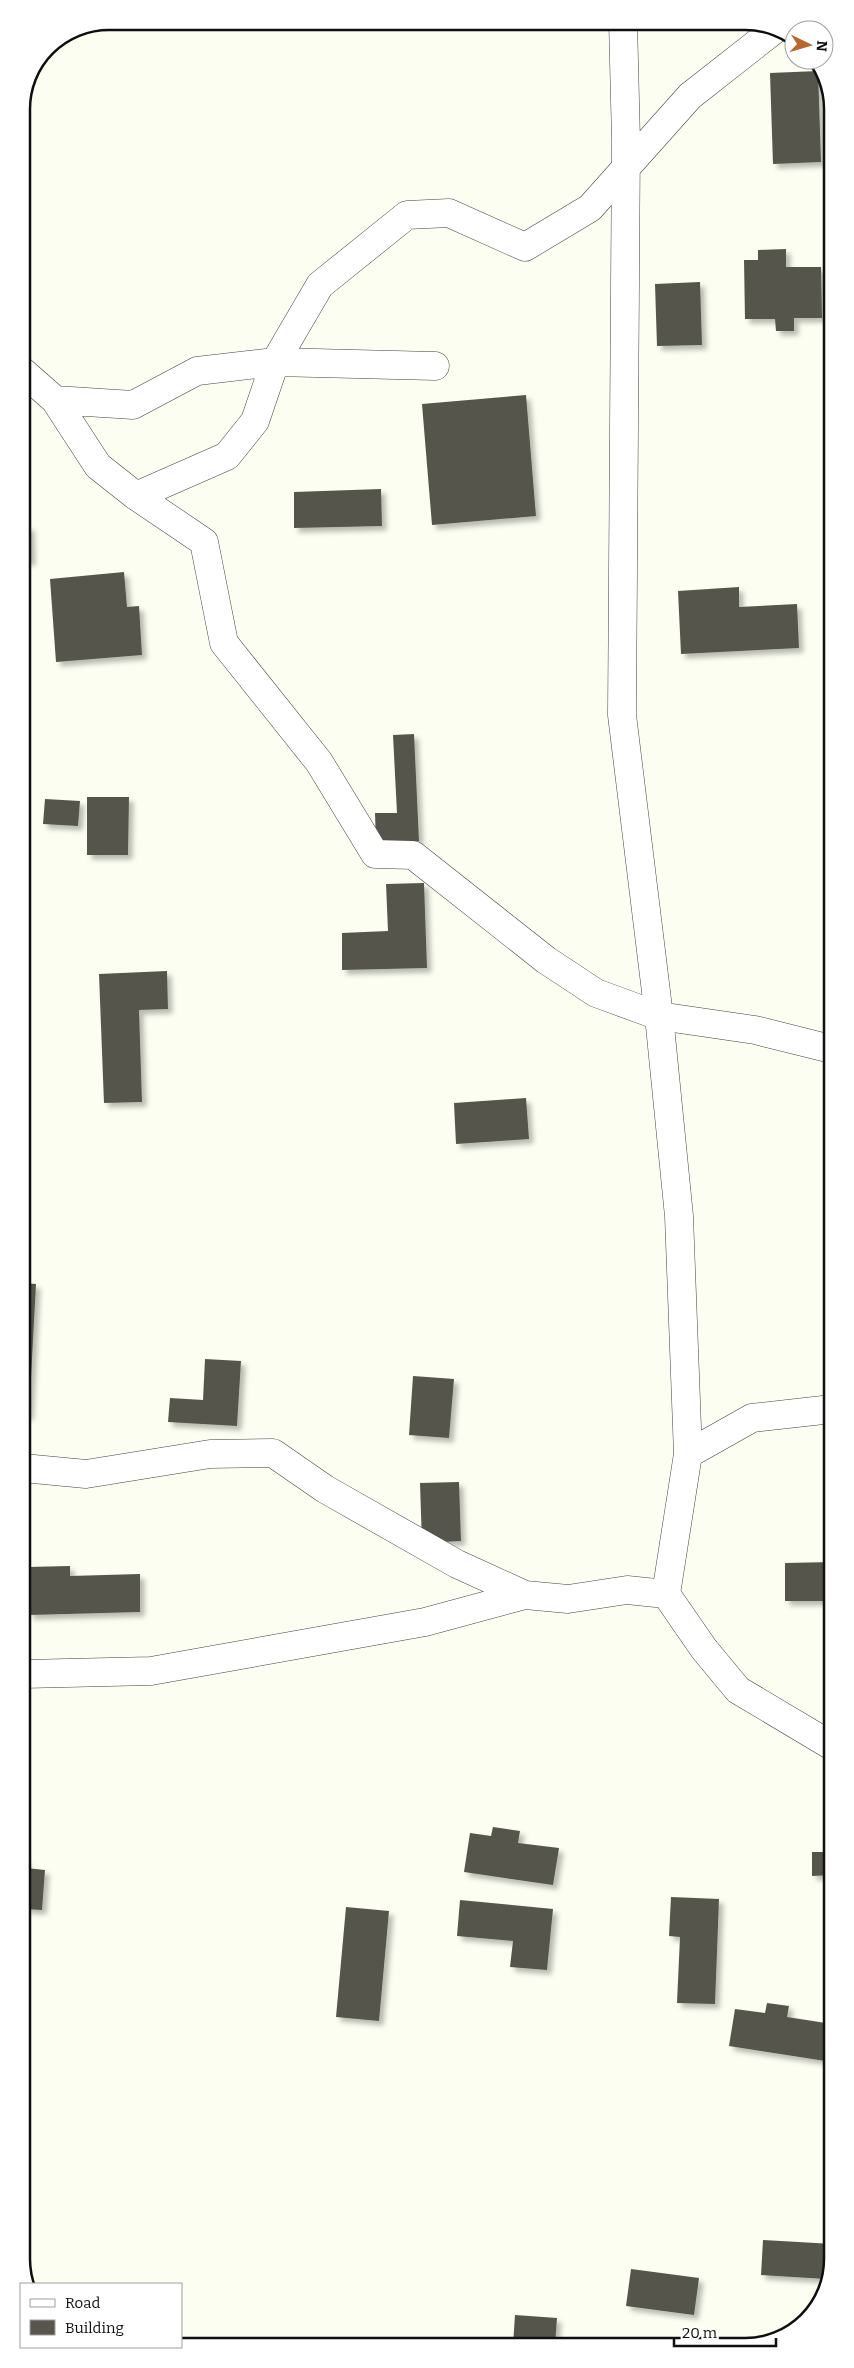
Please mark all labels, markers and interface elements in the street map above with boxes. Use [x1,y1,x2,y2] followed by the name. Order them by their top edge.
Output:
[784,20,834,70] north arrow
[812,40,830,52] text: N
[20,2283,182,2348] legend
[65,2294,100,2312] text: Road
[674,2316,776,2348] scale bar
[65,2319,124,2337] text: Building
[682,2324,718,2342] text: 20 m

